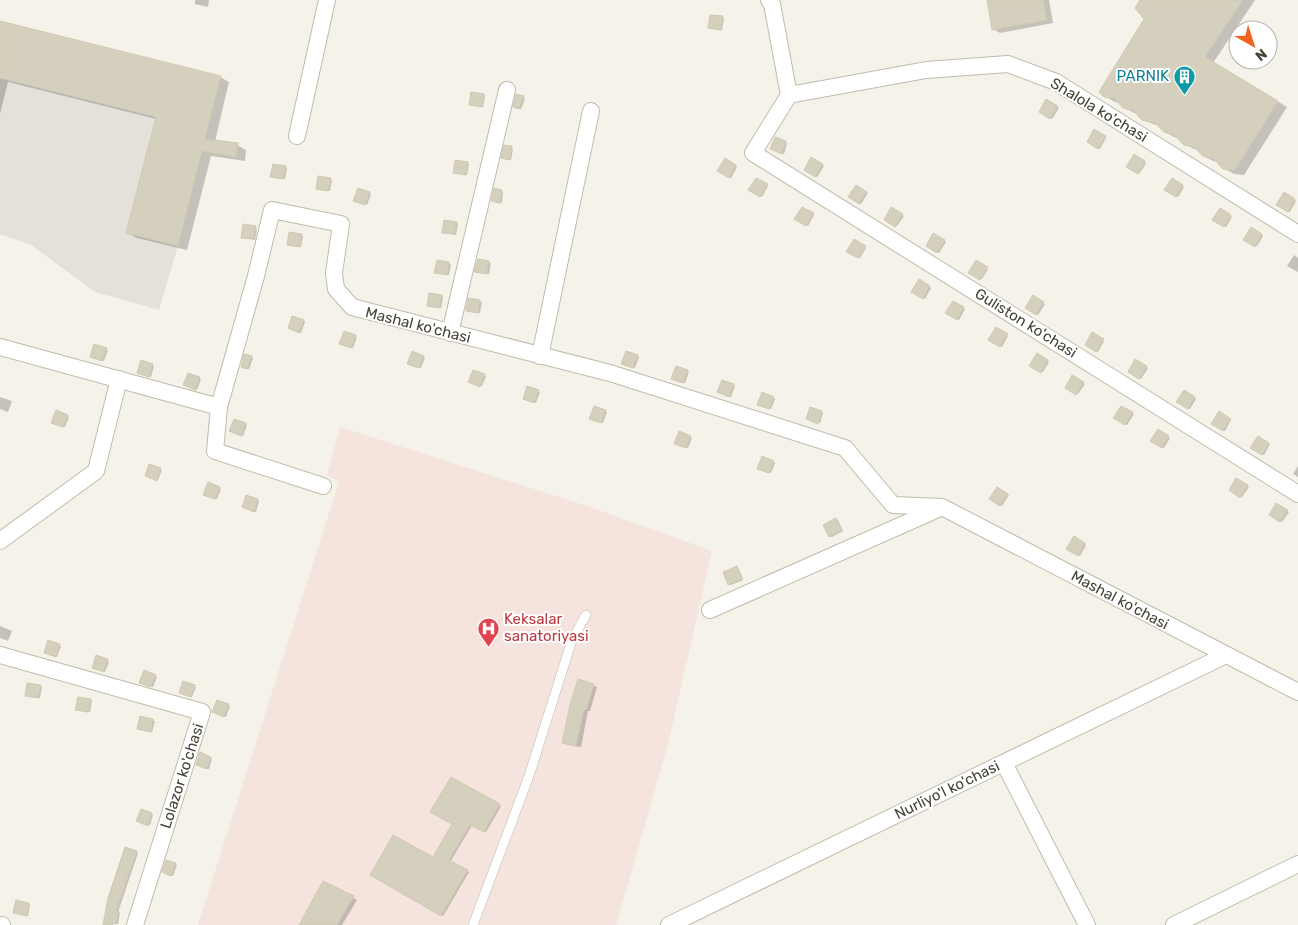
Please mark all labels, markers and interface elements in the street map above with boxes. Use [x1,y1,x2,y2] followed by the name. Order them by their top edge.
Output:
[1228,20,1278,70] north arrow
[1252,45,1270,64] text: N
[1173,64,1197,95] building icon: PARNIK
[1117,67,1169,85] place label: PARNIK
[1047,74,1151,146] street label: Shalola ko'chasi
[972,284,1080,362] street label: Guliston ko'chasi
[363,303,473,347] street label: Mashal ko'chasi
[1068,567,1172,633] street label: Mashal ko'chasi
[504,610,589,645] place label: Keksalar sanatoriyasi
[476,616,500,647] hospital icon: Keksalar sanatoriyasi
[157,721,207,831] street label: Lolazor ko'chasi
[892,757,1002,823] street label: Nurliyo'l ko'chasi

